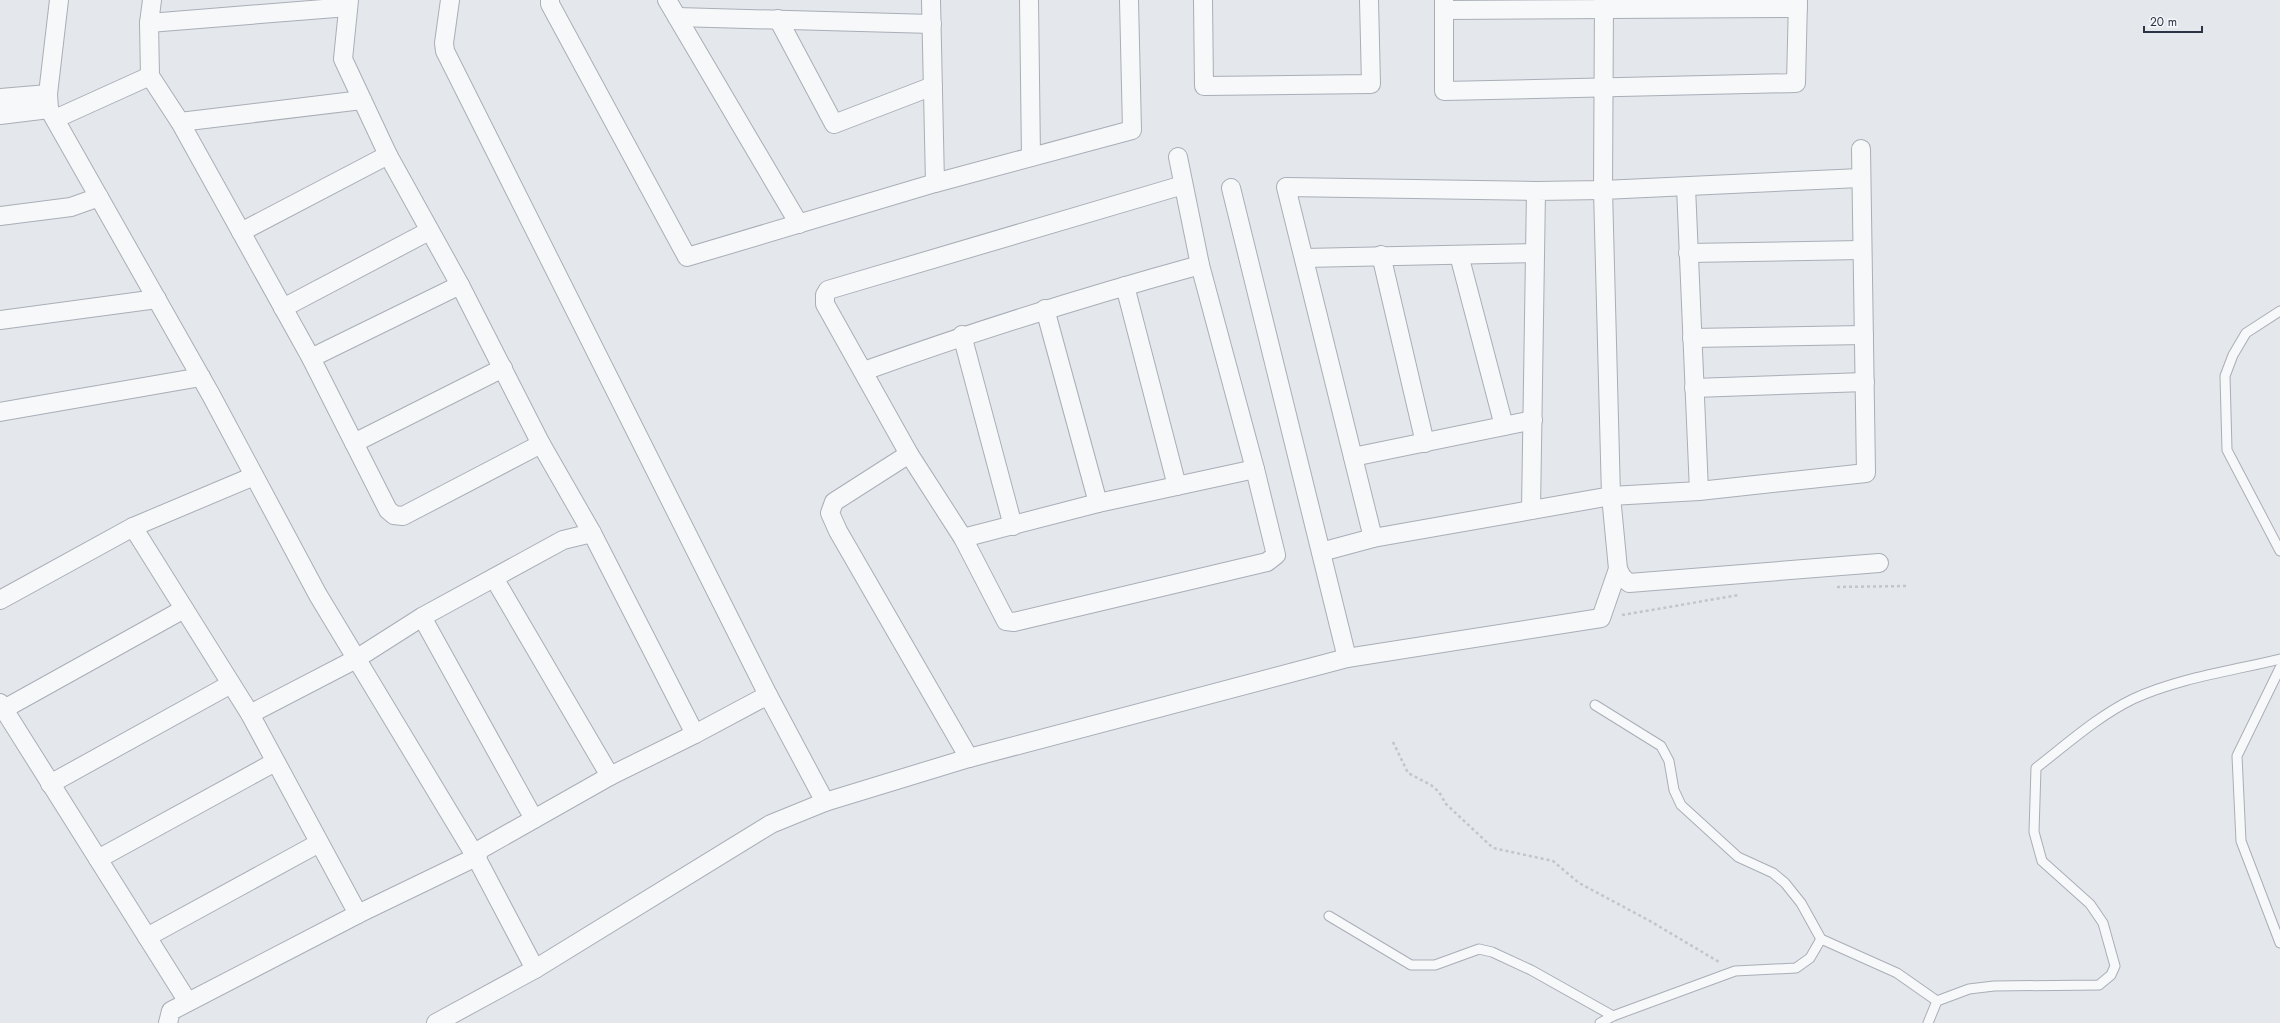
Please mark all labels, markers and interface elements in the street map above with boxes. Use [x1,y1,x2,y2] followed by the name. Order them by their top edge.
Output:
[2144,8,2202,34] scale bar
[2150,13,2177,31] text: 20 m

